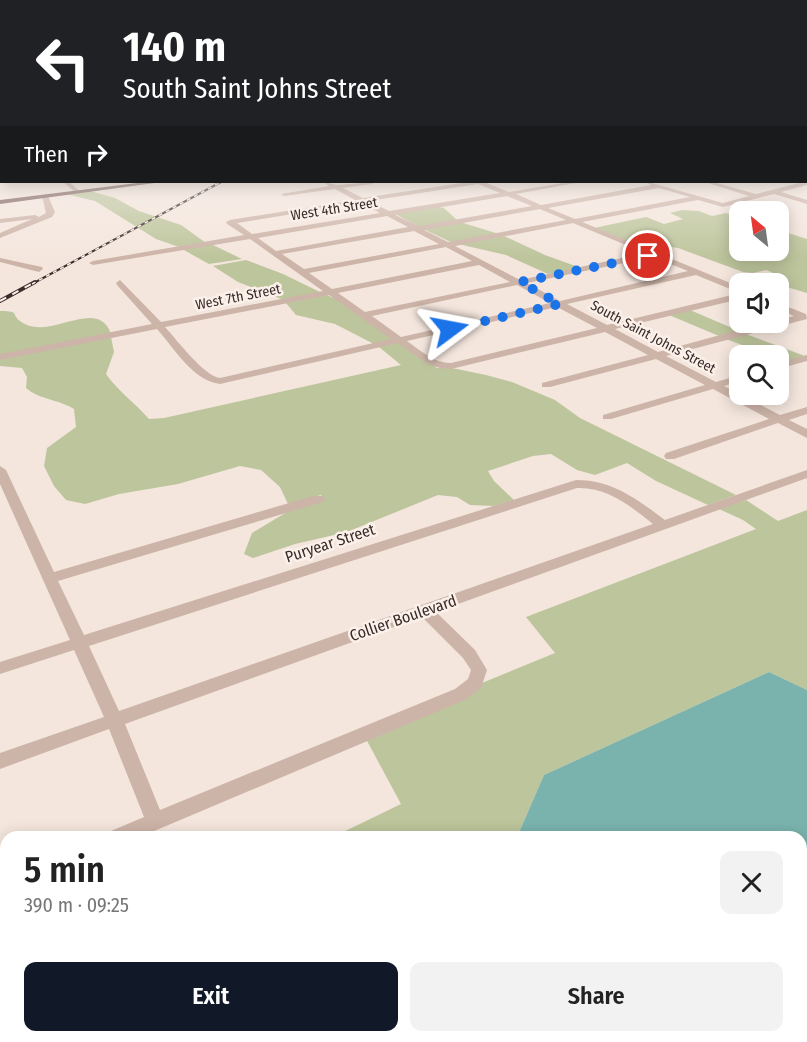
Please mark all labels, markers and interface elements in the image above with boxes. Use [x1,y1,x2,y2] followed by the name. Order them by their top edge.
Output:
[123,22,226,72] text: 140 m
[24,24,102,102] icon: left
[123,73,391,105] text: South Saint Johns Street
[80,138,113,171] icon: right
[24,141,68,168] text: Then
[289,194,379,224] street label: West 4th Street
[729,201,789,261] north arrow
[729,201,789,405] map controls
[622,230,673,281] pin
[631,239,664,272] icon: arrive
[729,273,789,333] button: sound
[194,280,282,314] street label: West 7th Street
[418,297,482,361] position arrow
[588,297,719,377] street label: South Saint Johns Street
[729,345,789,405] button: search
[283,519,378,566] street label: Puryear Street
[347,591,459,645] street label: Collier Boulevard
[24,848,105,892] text: 5 min
[720,851,783,914] button: close
[24,893,129,917] text: 390 m · 09:25
[24,962,398,1031] button: Exit
[410,962,783,1031] button: Share

